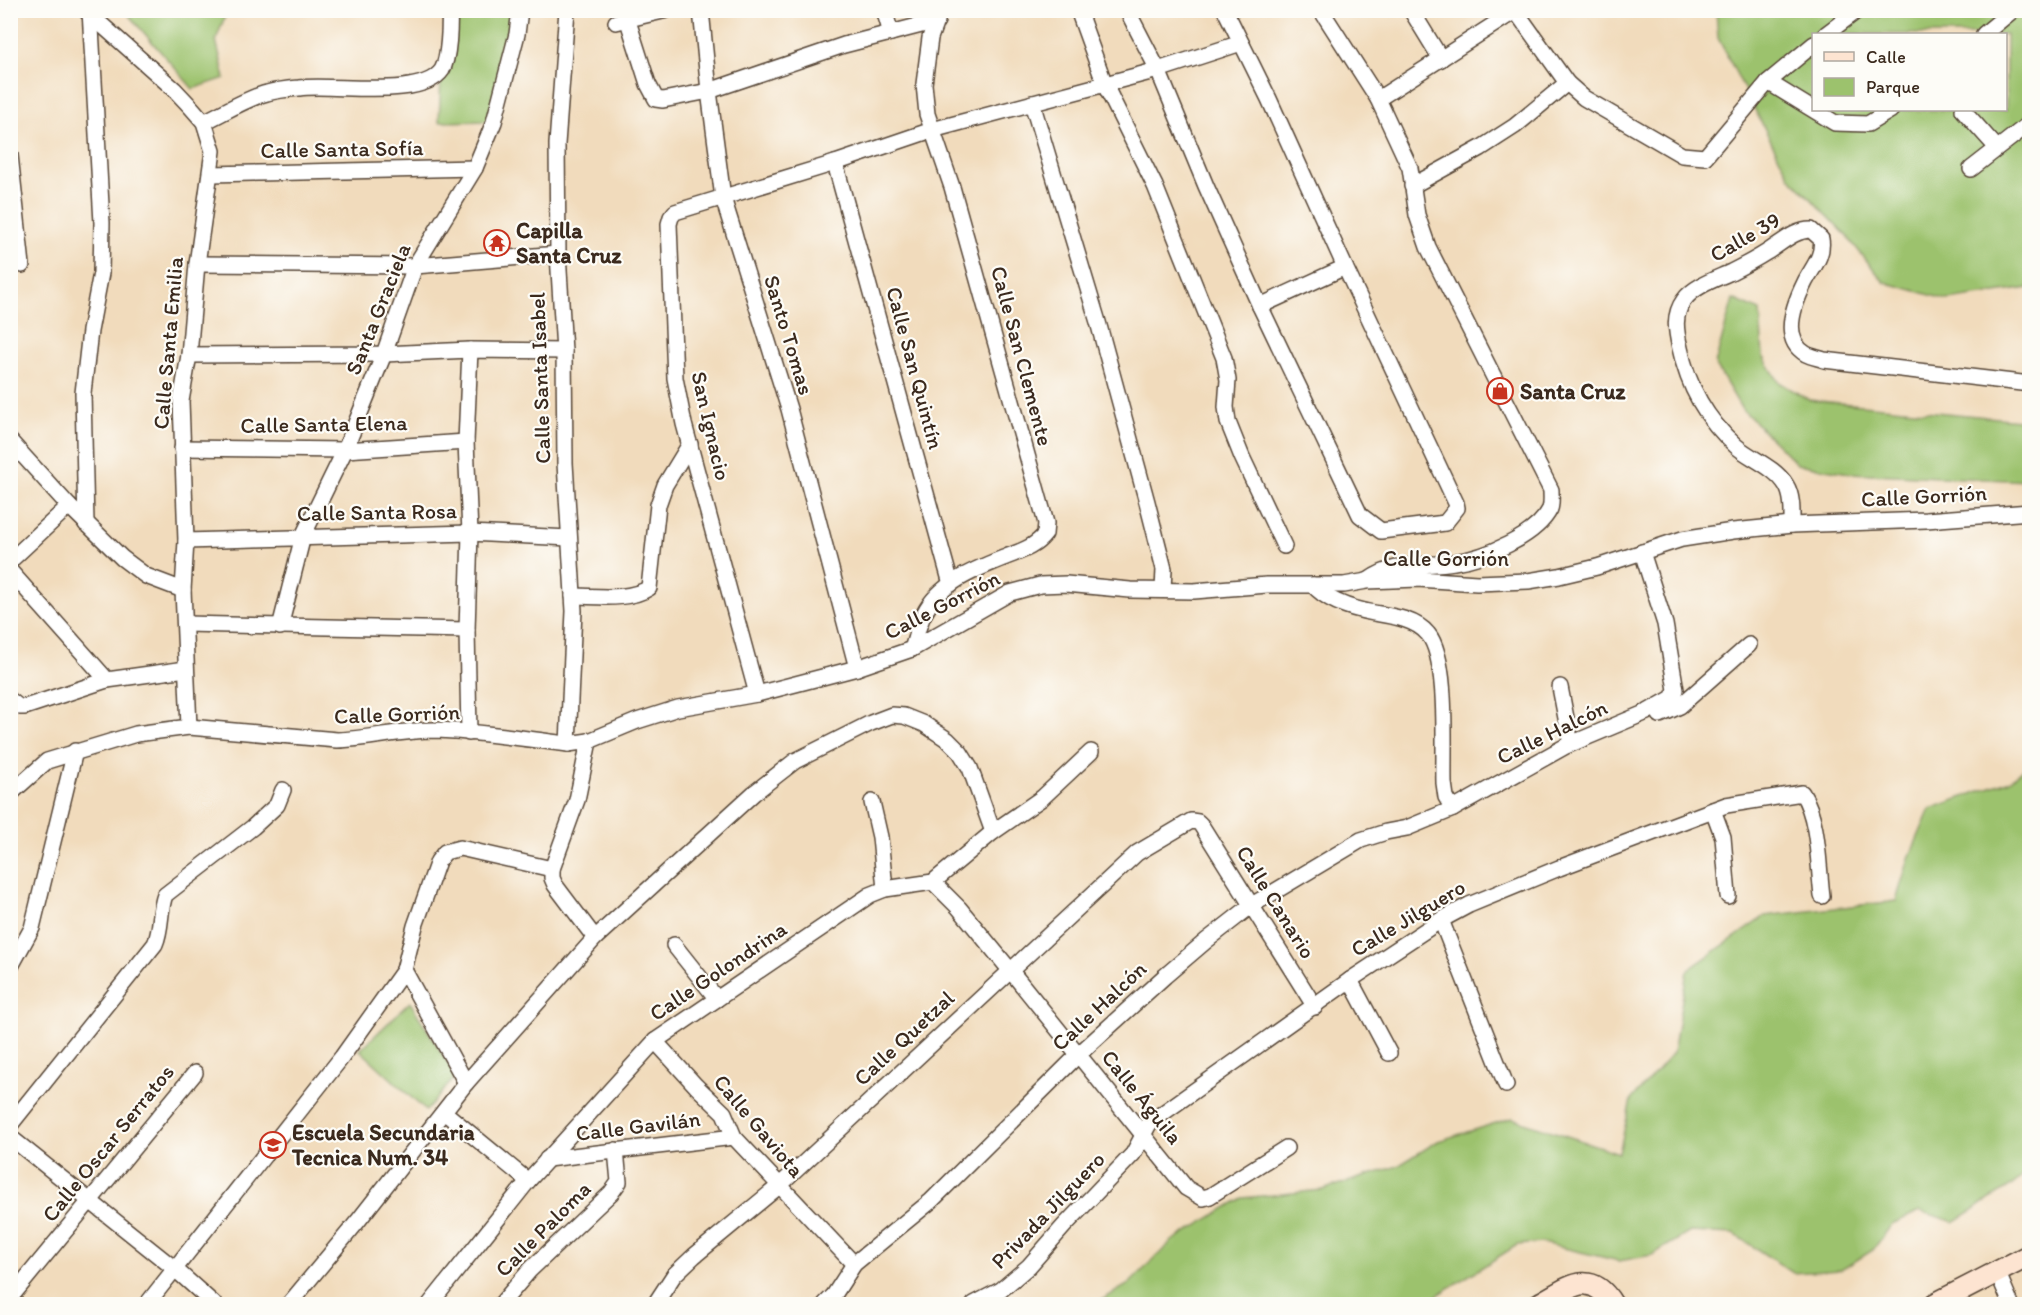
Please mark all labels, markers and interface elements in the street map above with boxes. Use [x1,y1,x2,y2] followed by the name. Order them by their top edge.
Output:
[1812,33,2007,111] legend
[1866,46,1906,68] text: Calle
[1866,76,1920,98] text: Parque
[260,134,424,164] street label: Calle Santa Sofía
[1705,206,1785,268] street label: Calle 39
[516,217,622,269] place label: Capilla Santa Cruz
[482,228,512,258] temple icon: Capilla Santa Cruz
[339,239,417,379] street label: Santa Graciela
[147,255,189,430] street label: Calle Santa Emilia
[985,263,1059,449] street label: Calle San Clemente
[758,272,820,398] street label: Santo Tomas
[880,284,950,453] street label: Calle San Quintín
[524,292,556,464] street label: Calle Santa Isabel
[685,369,737,483] street label: San Ignacio
[1485,376,1515,406] shop icon: Santa Cruz
[1520,378,1626,405] place label: Santa Cruz
[240,409,408,439] street label: Calle Santa Elena
[1860,479,1988,513] street label: Calle Gorrión
[297,497,458,527] street label: Calle Santa Rosa
[1383,545,1509,572] street label: Calle Gorrión
[880,564,1004,646] street label: Calle Gorrión
[1492,694,1612,770] street label: Calle Halcón
[334,698,461,730] street label: Calle Gorrión
[1230,840,1322,964] street label: Calle Canario
[1346,873,1470,963] street label: Calle Jilguero
[644,915,792,1027] street label: Calle Golondrina
[1046,955,1152,1057] street label: Calle Halcón
[848,985,960,1091] street label: Calle Quetzal
[1096,1044,1188,1150] street label: Calle Águila
[36,1059,180,1227] street label: Calle Oscar Serratos
[708,1069,810,1184] street label: Calle Gaviota
[574,1105,702,1147] street label: Calle Gavilán
[291,1119,475,1171] place label: Escuela Secundaria Tecnica Num. 34
[258,1130,288,1160] school or university icon: Escuela Secundaria Tecnica Num. 34
[985,1146,1111,1274] street label: Privada Jilguero
[490,1175,597,1282] street label: Calle Paloma

